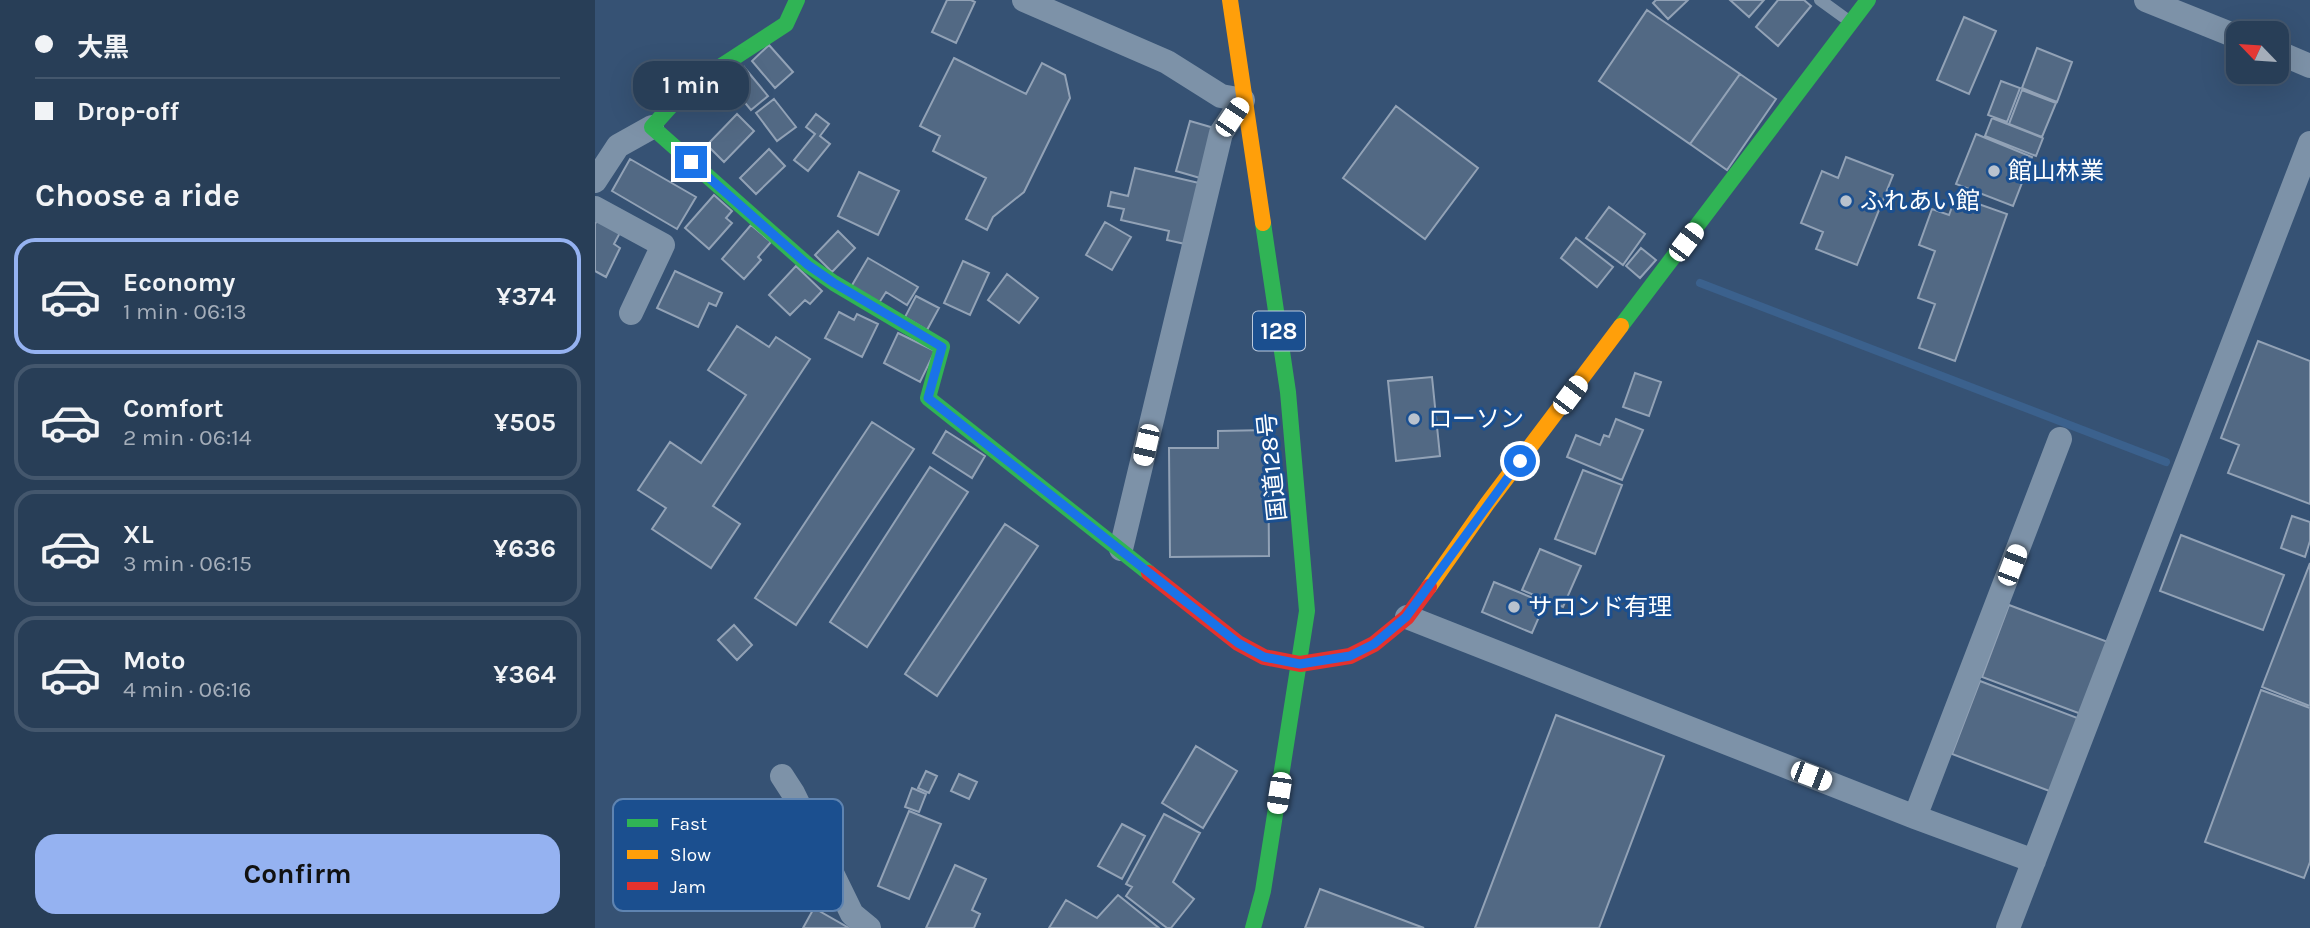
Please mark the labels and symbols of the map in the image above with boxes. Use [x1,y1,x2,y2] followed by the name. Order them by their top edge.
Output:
[2226,21,2289,84] north arrow
[633,60,749,110] callout: 1 min
[1212,94,1253,140] car
[675,146,707,178] route end
[2008,157,2104,185] place label: 館山林業
[1986,163,2002,179] marker: 館山林業
[1860,187,1980,215] place label: ふれあい館
[1838,193,1854,209] marker: ふれあい館
[1665,219,1708,265] car
[1253,312,1305,350] road number: 128
[1549,372,1592,418] car
[1428,405,1524,433] place label: ローソン
[1406,411,1422,427] marker: ローソン
[1252,412,1292,522] street label: 国道128号
[1132,422,1161,468] car
[1504,445,1536,477] route start
[1995,542,2030,588] car
[1528,593,1672,621] place label: サロンド有理
[1506,599,1522,615] marker: サロンド有理
[1788,759,1835,793] car
[1266,771,1293,815] car
[613,799,843,911] legend
[670,813,707,835] text: Fast
[670,844,711,866] text: Slow
[670,876,706,898] text: Jam

